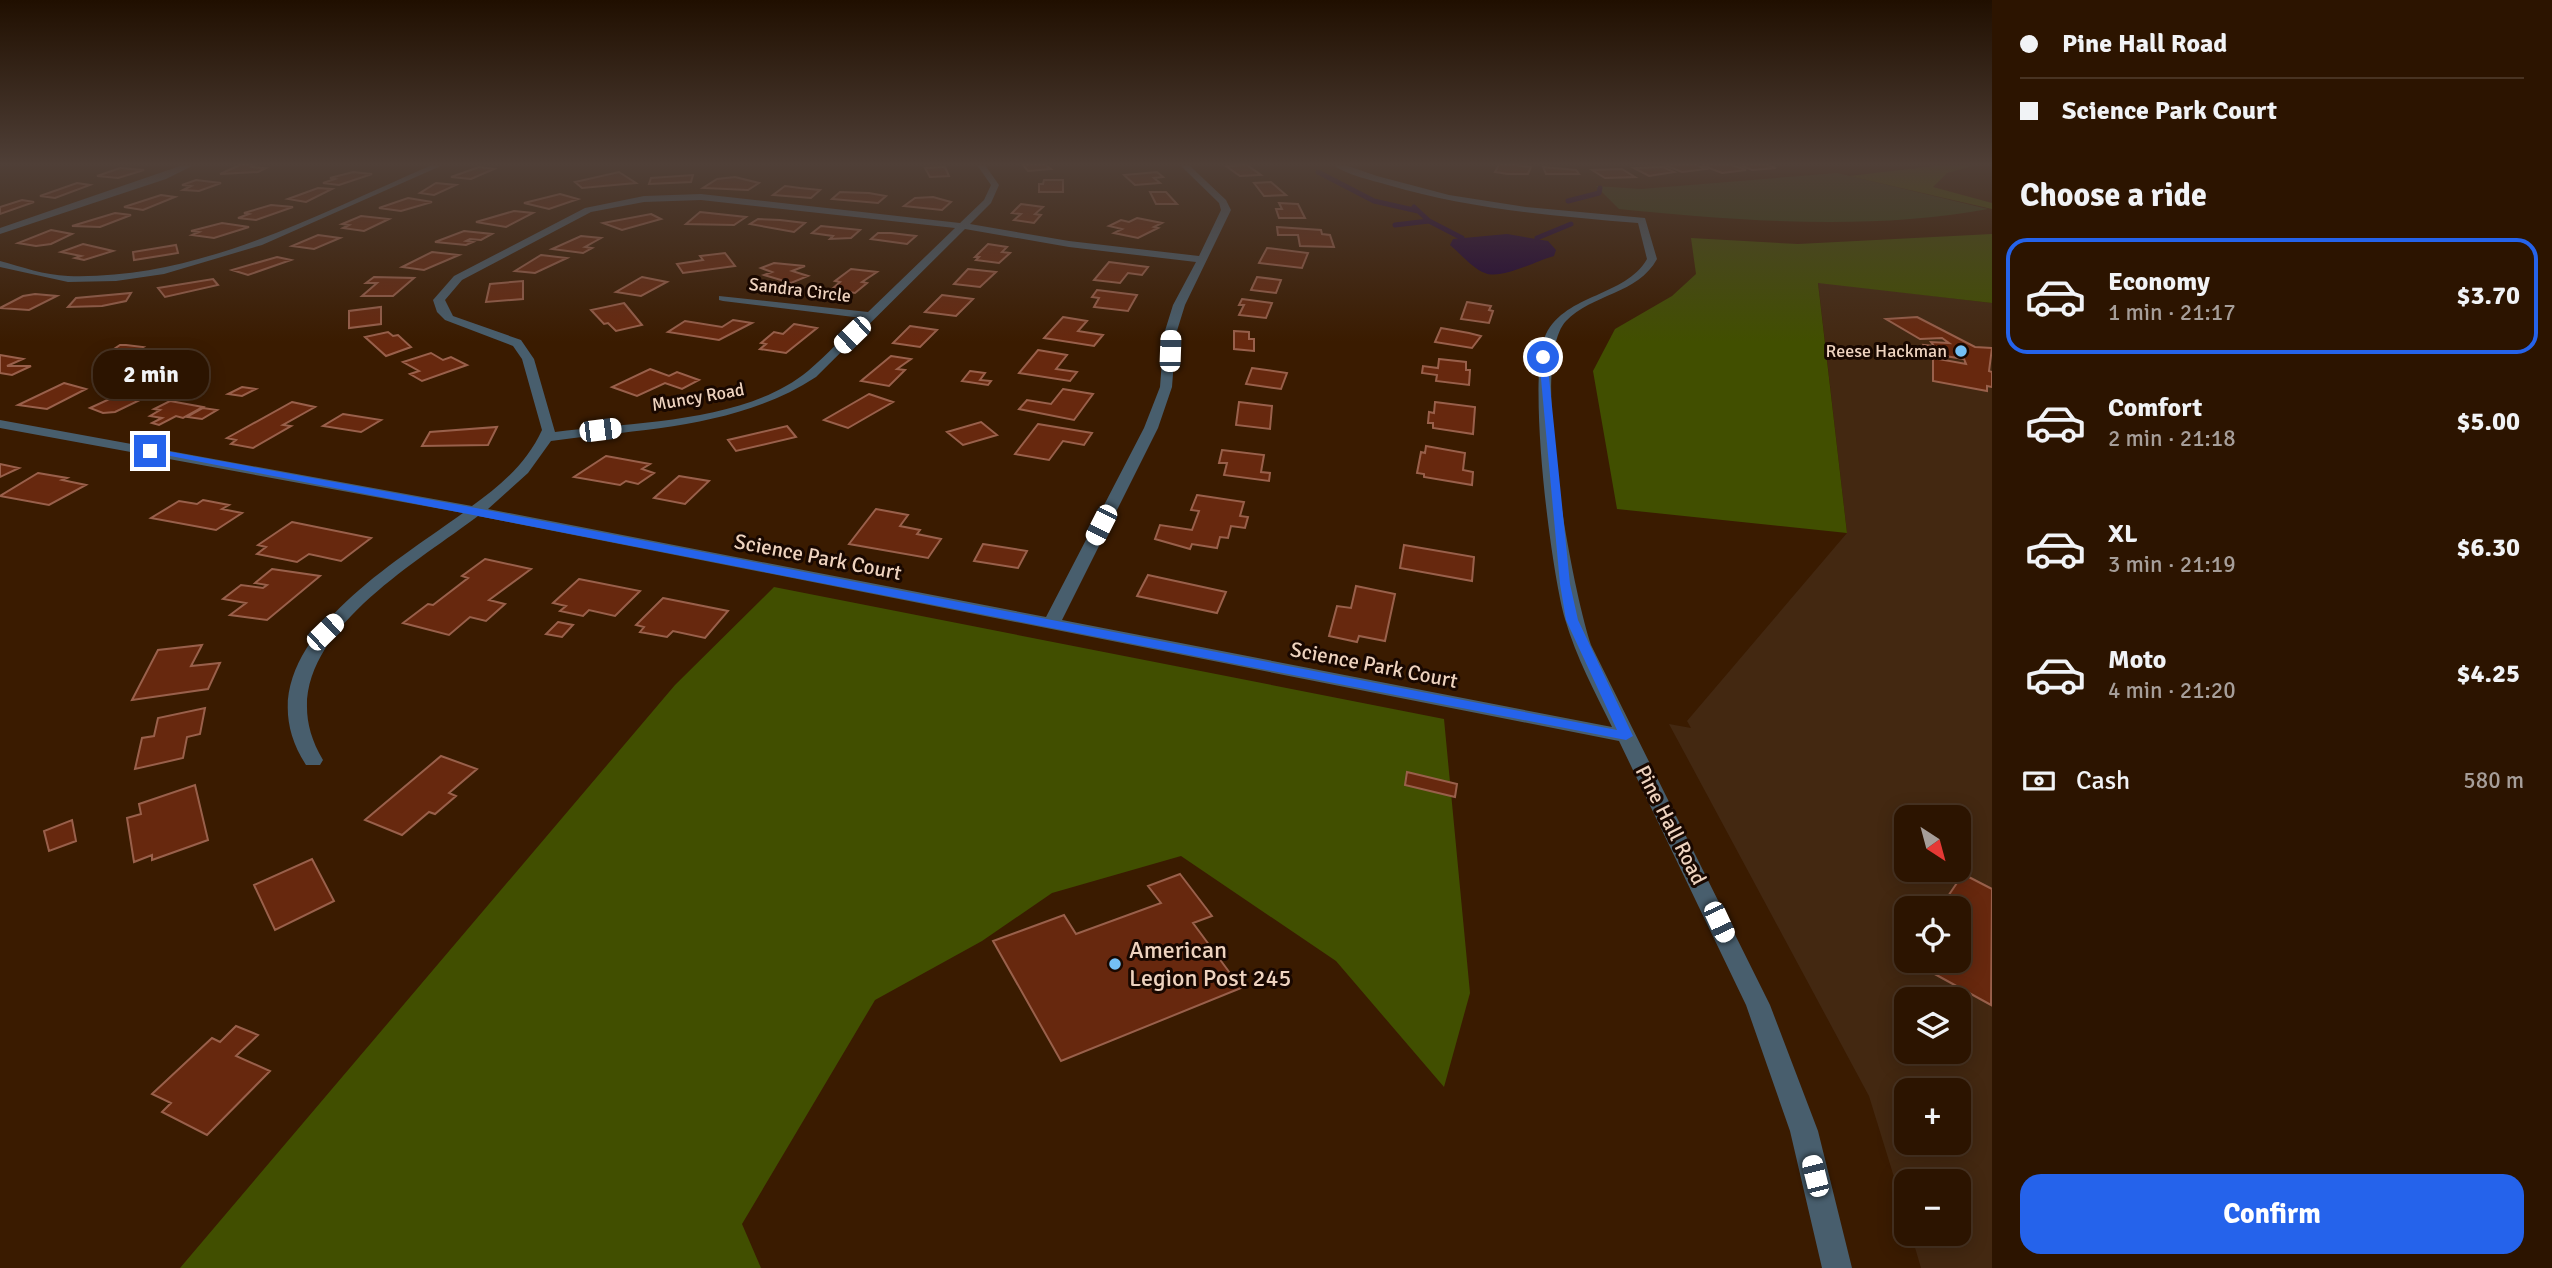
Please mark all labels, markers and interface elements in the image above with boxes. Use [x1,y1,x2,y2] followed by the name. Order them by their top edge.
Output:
[2062,28,2227,60] text: Pine Hall Road
[2062,95,2277,127] text: Science Park Court
[2020,176,2207,215] text: Choose a ride
[2024,265,2087,328] icon: car
[2108,266,2210,298] text: Economy
[748,273,852,307] street label: Sandra Circle
[2456,280,2520,312] text: $3.70
[2108,298,2236,327] text: 1 min · 21:17
[830,313,875,357] car
[1159,330,1182,372] car
[1826,340,1947,362] place label: Reese Hackman
[1527,341,1559,373] route start
[1953,343,1969,359] marker: Reese Hackman
[92,350,208,398] callout: 2 min
[123,360,179,389] text: 2 min
[650,378,746,416] street label: Muncy Road
[2024,391,2087,454] icon: car
[2108,392,2202,424] text: Comfort
[2456,406,2520,438] text: $5.00
[578,417,623,443] car
[2108,424,2236,453] text: 2 min · 21:18
[134,435,166,467] route end
[1083,502,1120,548] car
[2024,517,2087,580] icon: car
[2108,518,2138,550] text: XL
[732,528,904,586] street label: Science Park Court
[2456,532,2520,564] text: $6.30
[2108,550,2236,579] text: 3 min · 21:19
[303,610,348,654] car
[1288,636,1460,694] street label: Science Park Court
[2024,643,2087,706] icon: car
[2108,644,2166,676] text: Moto
[2456,658,2520,690] text: $4.25
[2108,676,2236,705] text: 4 min · 21:20
[1630,761,1712,889] street label: Pine Hall Road
[2020,762,2058,800] icon: cash
[2076,765,2130,797] text: Cash
[2463,766,2524,795] text: 580 m
[1894,805,1970,882] north arrow
[1894,805,1971,1246] map controls
[1894,896,1971,973] button: locate
[1701,899,1738,945] car
[1129,935,1291,993] place label: American Legion Post 245
[1107,956,1123,972] marker: American Legion Post 245
[1894,987,1971,1064] button: layers
[1894,1078,1971,1155] button: +
[1800,1153,1831,1199] car
[1894,1169,1971,1246] button: −
[2020,1174,2524,1254] button: Confirm

